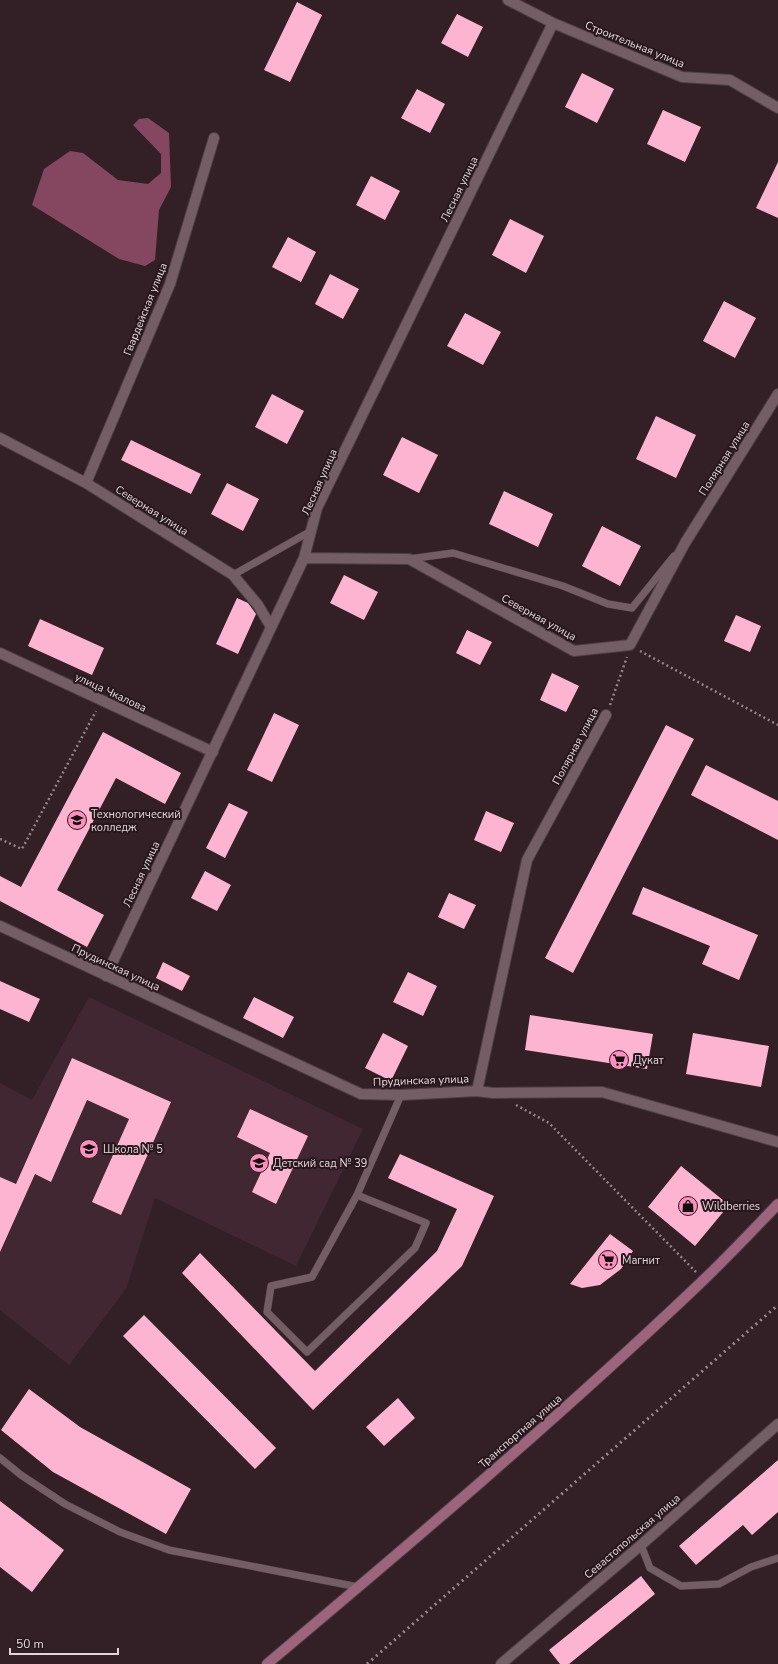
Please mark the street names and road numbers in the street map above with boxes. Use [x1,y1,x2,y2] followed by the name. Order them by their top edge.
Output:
[583,18,687,71] street label: Строительная улица
[437,154,482,224] street label: Лесная улица
[120,261,171,358] street label: Гвардейская улица
[696,418,753,498] street label: Полярная улица
[298,447,341,518] street label: Лесная улица
[112,482,191,539] street label: Северная улица
[499,591,579,644] street label: Северная улица
[73,669,149,716] street label: улица Чкалова
[549,705,602,787] street label: Полярная улица
[120,839,163,910] street label: Лесная улица
[69,940,163,995] street label: Прудинская улица
[373,1071,469,1090] street label: Прудинская улица
[475,1391,565,1472] street label: Транспортная улица
[581,1490,684,1582] street label: Севастопольская улица

